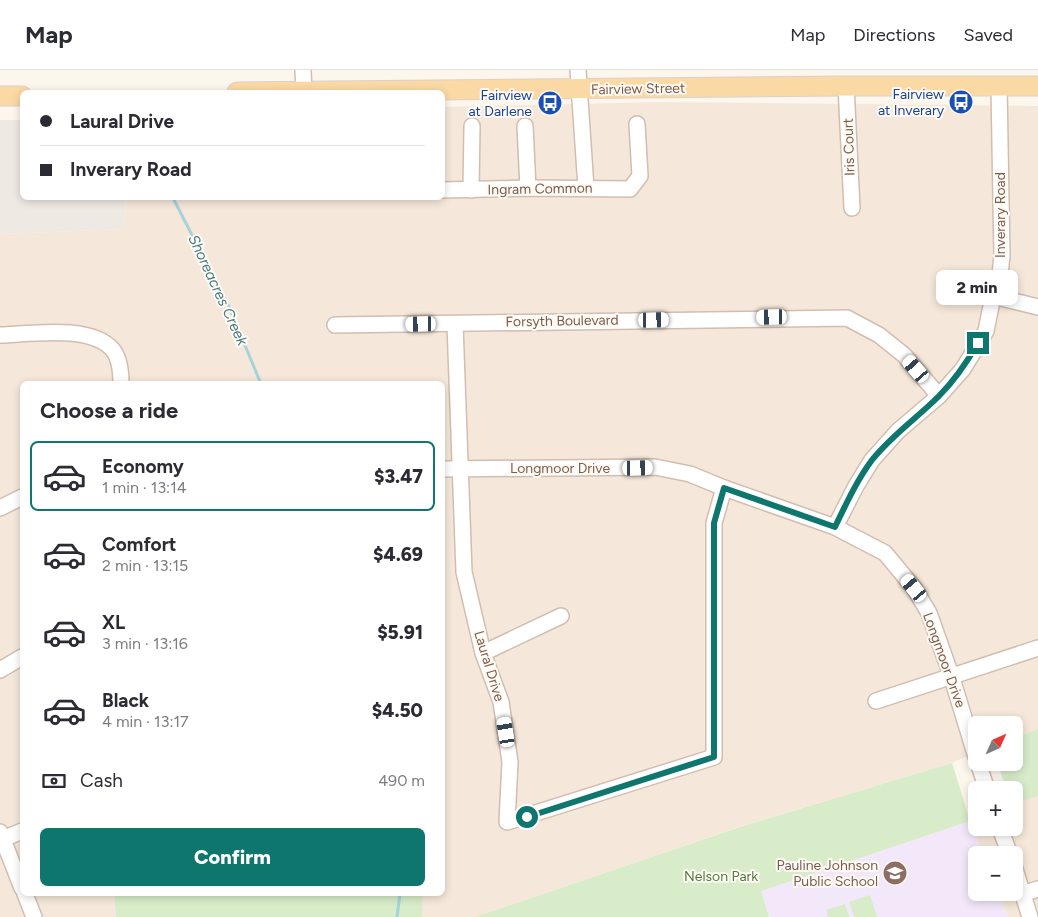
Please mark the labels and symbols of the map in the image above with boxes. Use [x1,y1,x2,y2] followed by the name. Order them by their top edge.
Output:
[591,80,685,98] street label: Fairview Street
[878,86,945,119] place label: Fairview at Inverary
[468,87,532,120] place label: Fairview at Darlene
[948,89,974,115] bus stop icon: Fairview at Inverary
[537,90,563,116] bus stop icon: Fairview at Darlene
[839,118,859,176] street label: Iris Court
[992,172,1009,258] street label: Inverary Road
[487,180,593,198] street label: Ingram Common
[184,232,252,349] water label: Shoreacres Creek
[937,270,1019,306] callout: 2 min
[756,309,787,325] car
[505,312,619,330] street label: Forsyth Boulevard
[638,312,669,328] car
[405,316,436,332] car
[967,332,989,354] route end
[900,353,931,385] car
[510,460,610,477] street label: Longmoor Drive
[622,460,653,476] car
[898,572,929,604] car
[919,610,969,710] street label: Longmoor Drive
[470,629,508,704] street label: Laural Drive
[496,716,515,748] car
[968,716,1022,771] north arrow
[516,806,538,828] route start
[776,857,878,890] place label: Pauline Johnson Public School
[882,860,908,886] school or university icon: Pauline Johnson Public School
[684,868,758,885] park label: Nelson Park

